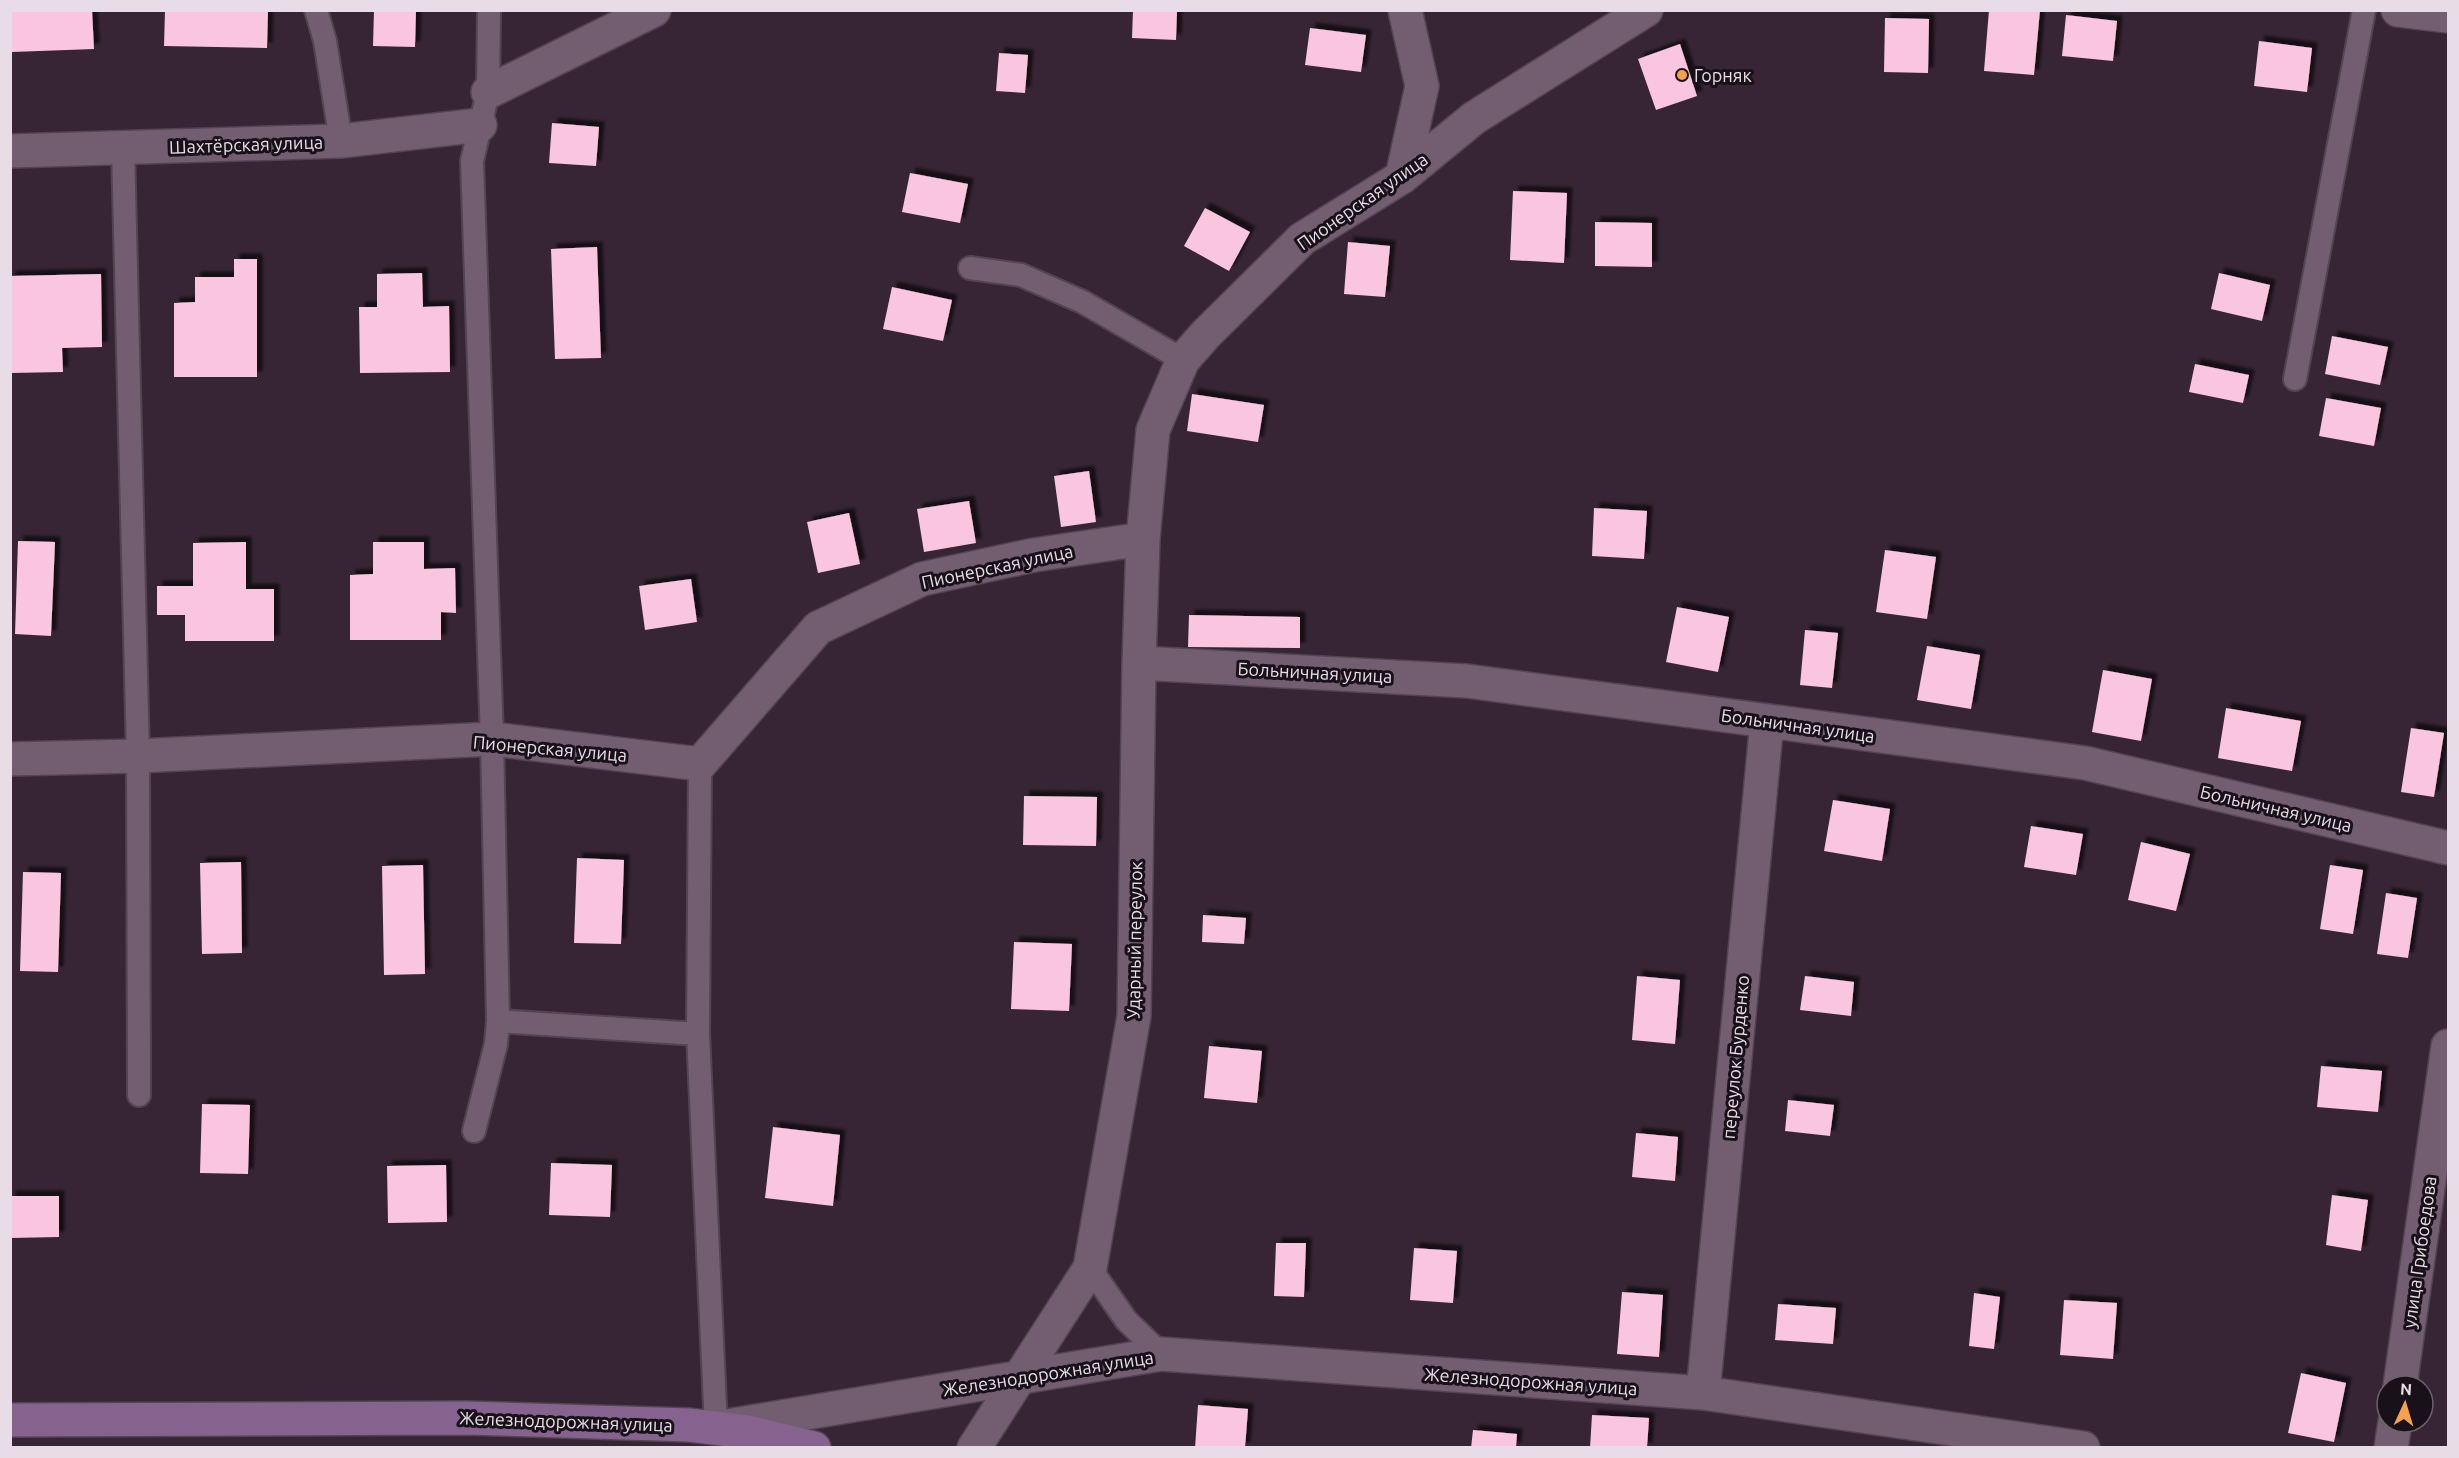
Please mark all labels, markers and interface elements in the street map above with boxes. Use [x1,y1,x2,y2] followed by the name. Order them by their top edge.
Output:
[1694,65,1752,85] place label: Горняк
[1675,68,1689,82] marker: Горняк
[169,131,323,157] street label: Шахтёрская улица
[1293,148,1431,254] street label: Пионерская улица
[919,540,1075,592] street label: Пионерская улица
[1237,658,1393,686] street label: Больничная улица
[1720,704,1876,746] street label: Больничная улица
[472,731,628,765] street label: Пионерская улица
[2198,781,2354,835] street label: Больничная улица
[1123,861,1145,1019] street label: Ударный переулок
[1718,974,1752,1140] street label: переулок Бурденко
[2398,1175,2440,1329] street label: улица Грибоедова
[941,1346,1155,1400] street label: Железнодорожная улица
[1424,1364,1638,1398] street label: Железнодорожная улица
[2375,1374,2435,1434] north arrow
[2399,1380,2413,1398] text: N
[459,1407,673,1435] street label: Железнодорожная улица

